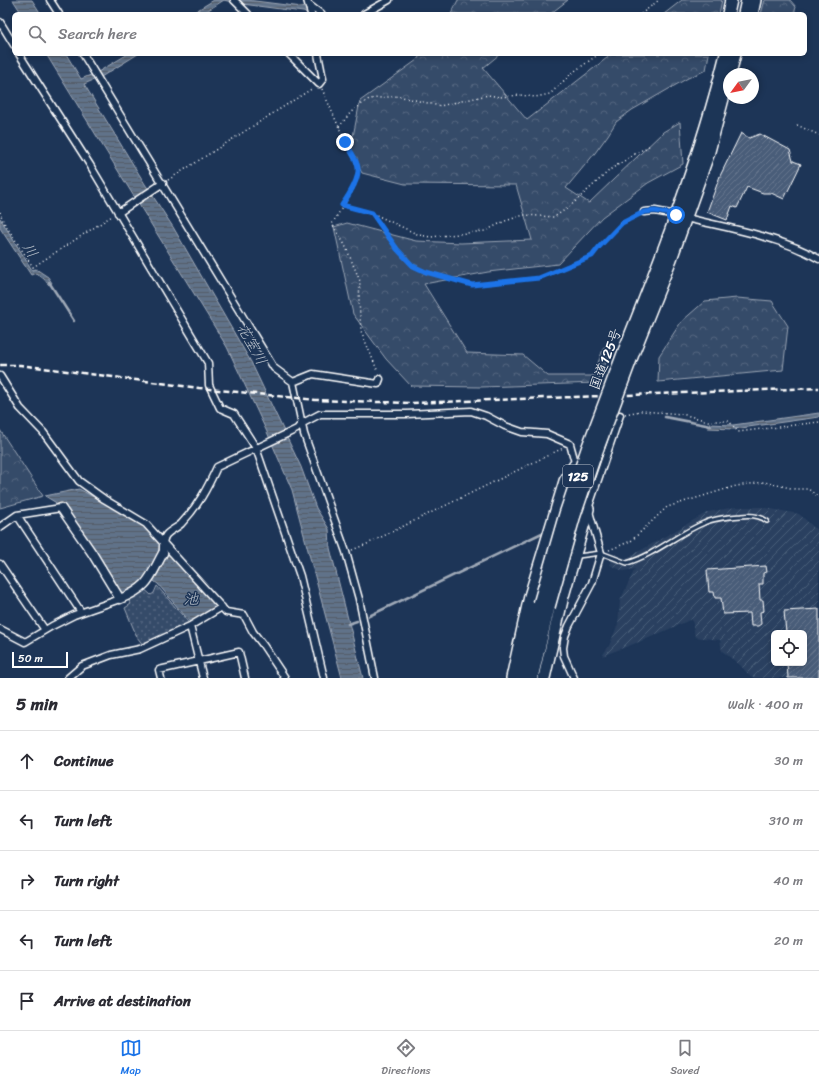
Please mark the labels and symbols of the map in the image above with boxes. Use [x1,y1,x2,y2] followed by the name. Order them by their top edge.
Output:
[723,68,759,104] north arrow
[336,133,354,151] route end
[667,206,685,224] route start
[15,237,45,263] water label: 川
[230,318,274,370] water label: 花室川
[582,325,629,394] street label: 国道125号
[563,465,593,487] road number: 125
[183,586,199,612] water label: 池
[12,650,68,669] scale bar

